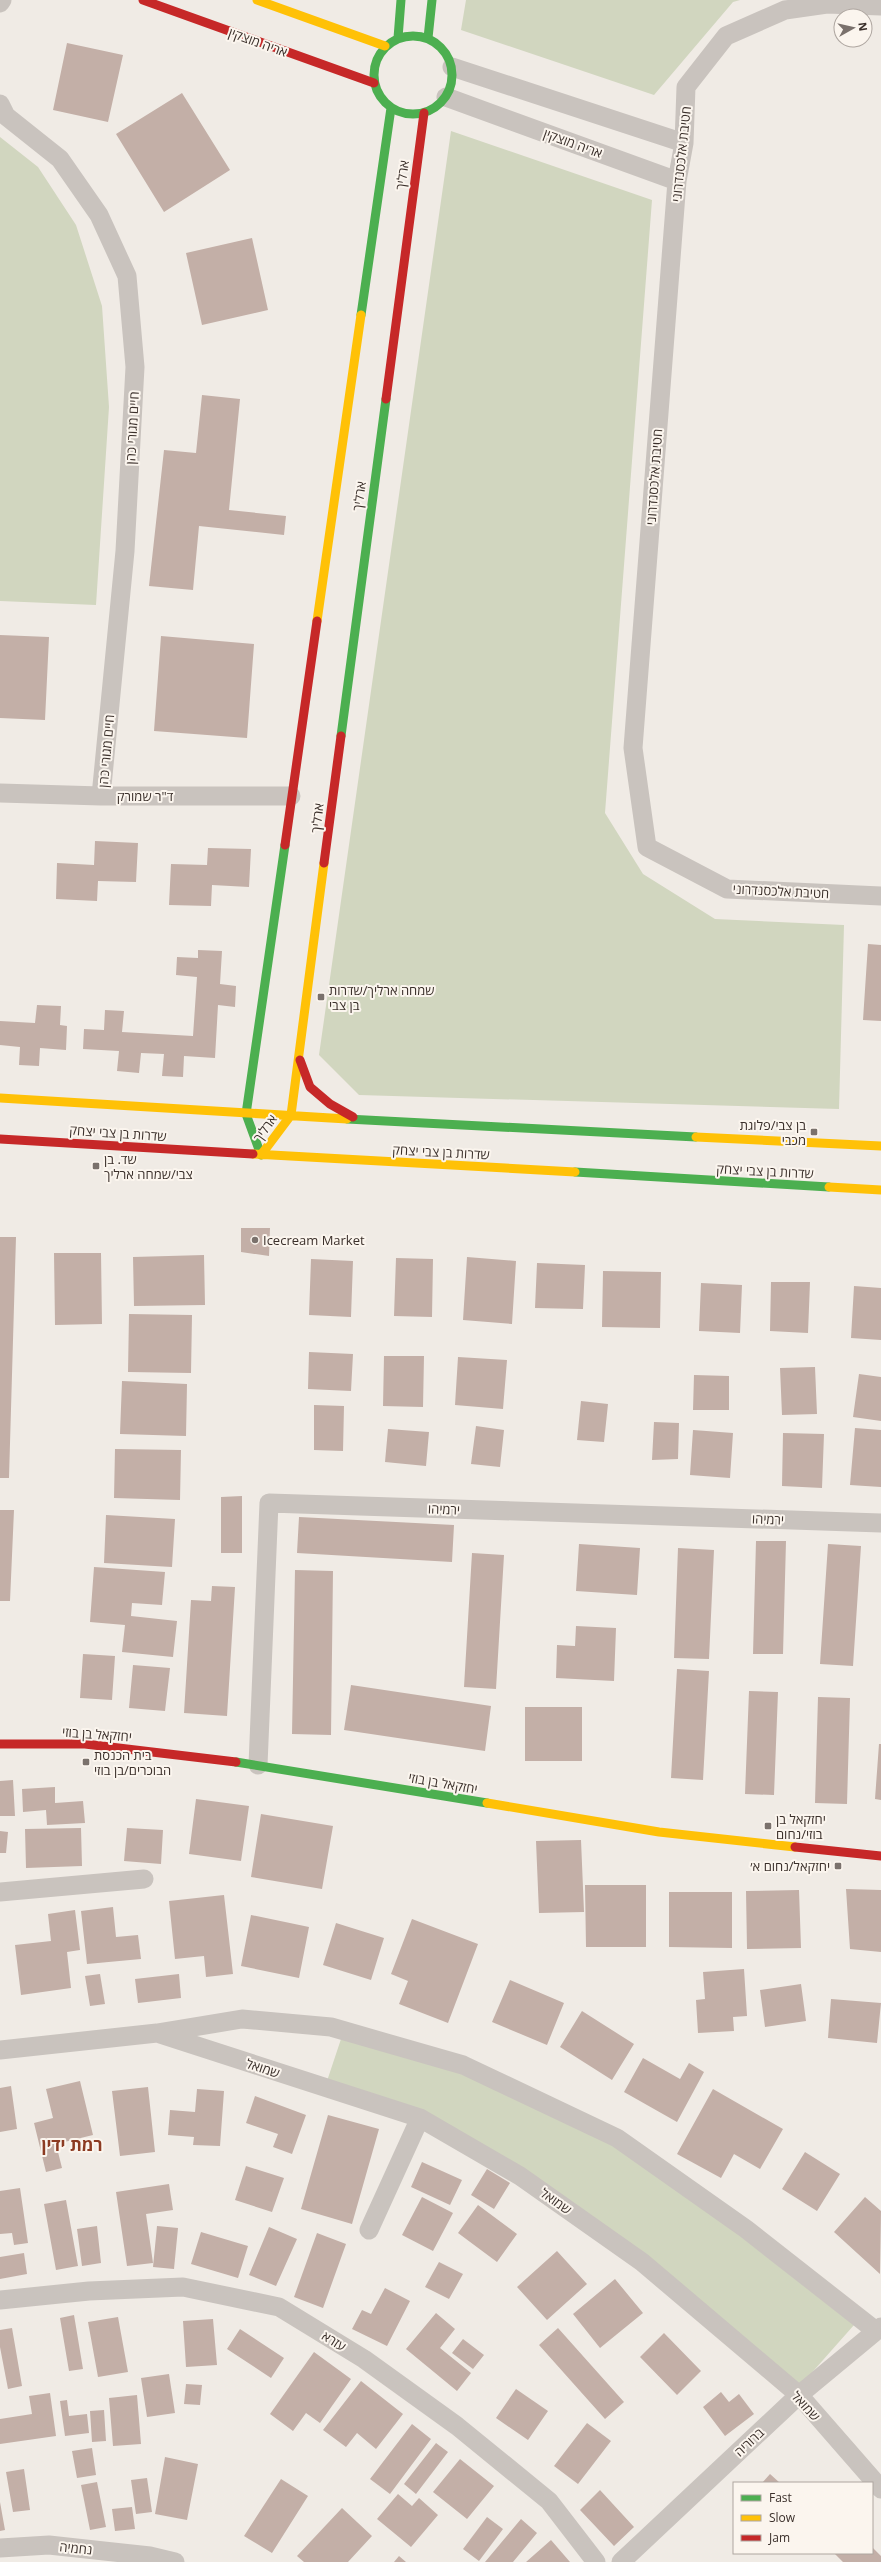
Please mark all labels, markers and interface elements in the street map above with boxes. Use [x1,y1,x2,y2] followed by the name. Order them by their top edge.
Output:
[833,8,873,48] north arrow
[855,21,871,32] text: N
[226,23,290,61] street label: אריה מוצקין
[667,105,695,203] street label: חטיבת אלכסנדרוני
[541,124,605,162] street label: אריה מוצקין
[391,159,413,191] street label: ארליך
[121,391,143,465] street label: חיים מגורי כהן
[642,428,666,526] street label: חטיבת אלכסנדרוני
[348,480,370,512] street label: ארליך
[94,714,118,788] street label: חיים מגורי כהן
[117,787,174,805] street label: ד"ר שמורק
[306,802,328,834] street label: ארליך
[732,879,830,903] street label: חטיבת אלכסנדרוני
[329,981,435,1014] place label: שמחה ארליך/שדרות בן צבי
[316,992,326,1002] marker: שמחה ארליך/שדרות בן צבי
[249,1111,281,1145] street label: ארליך
[740,1116,806,1149] place label: בן צבי/פלוגת מכבי
[69,1121,167,1145] street label: שדרות בן צבי יצחק
[809,1127,819,1137] marker: בן צבי/פלוגת מכבי
[392,1140,490,1164] street label: שדרות בן צבי יצחק
[104,1150,193,1183] place label: שד. בן צבי/שמחה ארליך
[716,1159,814,1183] street label: שדרות בן צבי יצחק
[91,1161,101,1171] marker: שד. בן צבי/שמחה ארליך
[263,1231,365,1249] place label: Icecream Market
[250,1235,260,1245] marker: Icecream Market
[428,1499,460,1519] street label: ירמיהו
[752,1509,784,1529] street label: ירמיהו
[62,1723,132,1745] street label: יחזקאל בן בוזי
[94,1746,171,1779] place label: בית הכנסת הבוכרים/בן בוזי
[81,1757,91,1767] marker: בית הכנסת הבוכרים/בן בוזי
[407,1768,479,1798] street label: יחזקאל בן בוזי
[776,1810,826,1843] place label: יחזקאל בן בוזי/נחום
[763,1821,773,1831] marker: יחזקאל בן בוזי/נחום
[750,1857,830,1875] place label: יחזקאל/נחום א׳
[833,1861,843,1871] marker: יחזקאל/נחום א׳
[244,2054,282,2082] street label: שמואל
[41,2133,103,2156] district label: רמת ידין
[537,2184,575,2218] street label: שמואל
[319,2327,350,2356] street label: עזרא
[788,2387,824,2425] street label: שמואל
[730,2424,768,2460] street label: ברוריה
[733,2482,873,2554] legend
[769,2489,792,2506] text: Fast
[769,2509,796,2526] text: Slow
[768,2529,790,2546] text: Jam
[59,2537,93,2559] street label: נחמיה

